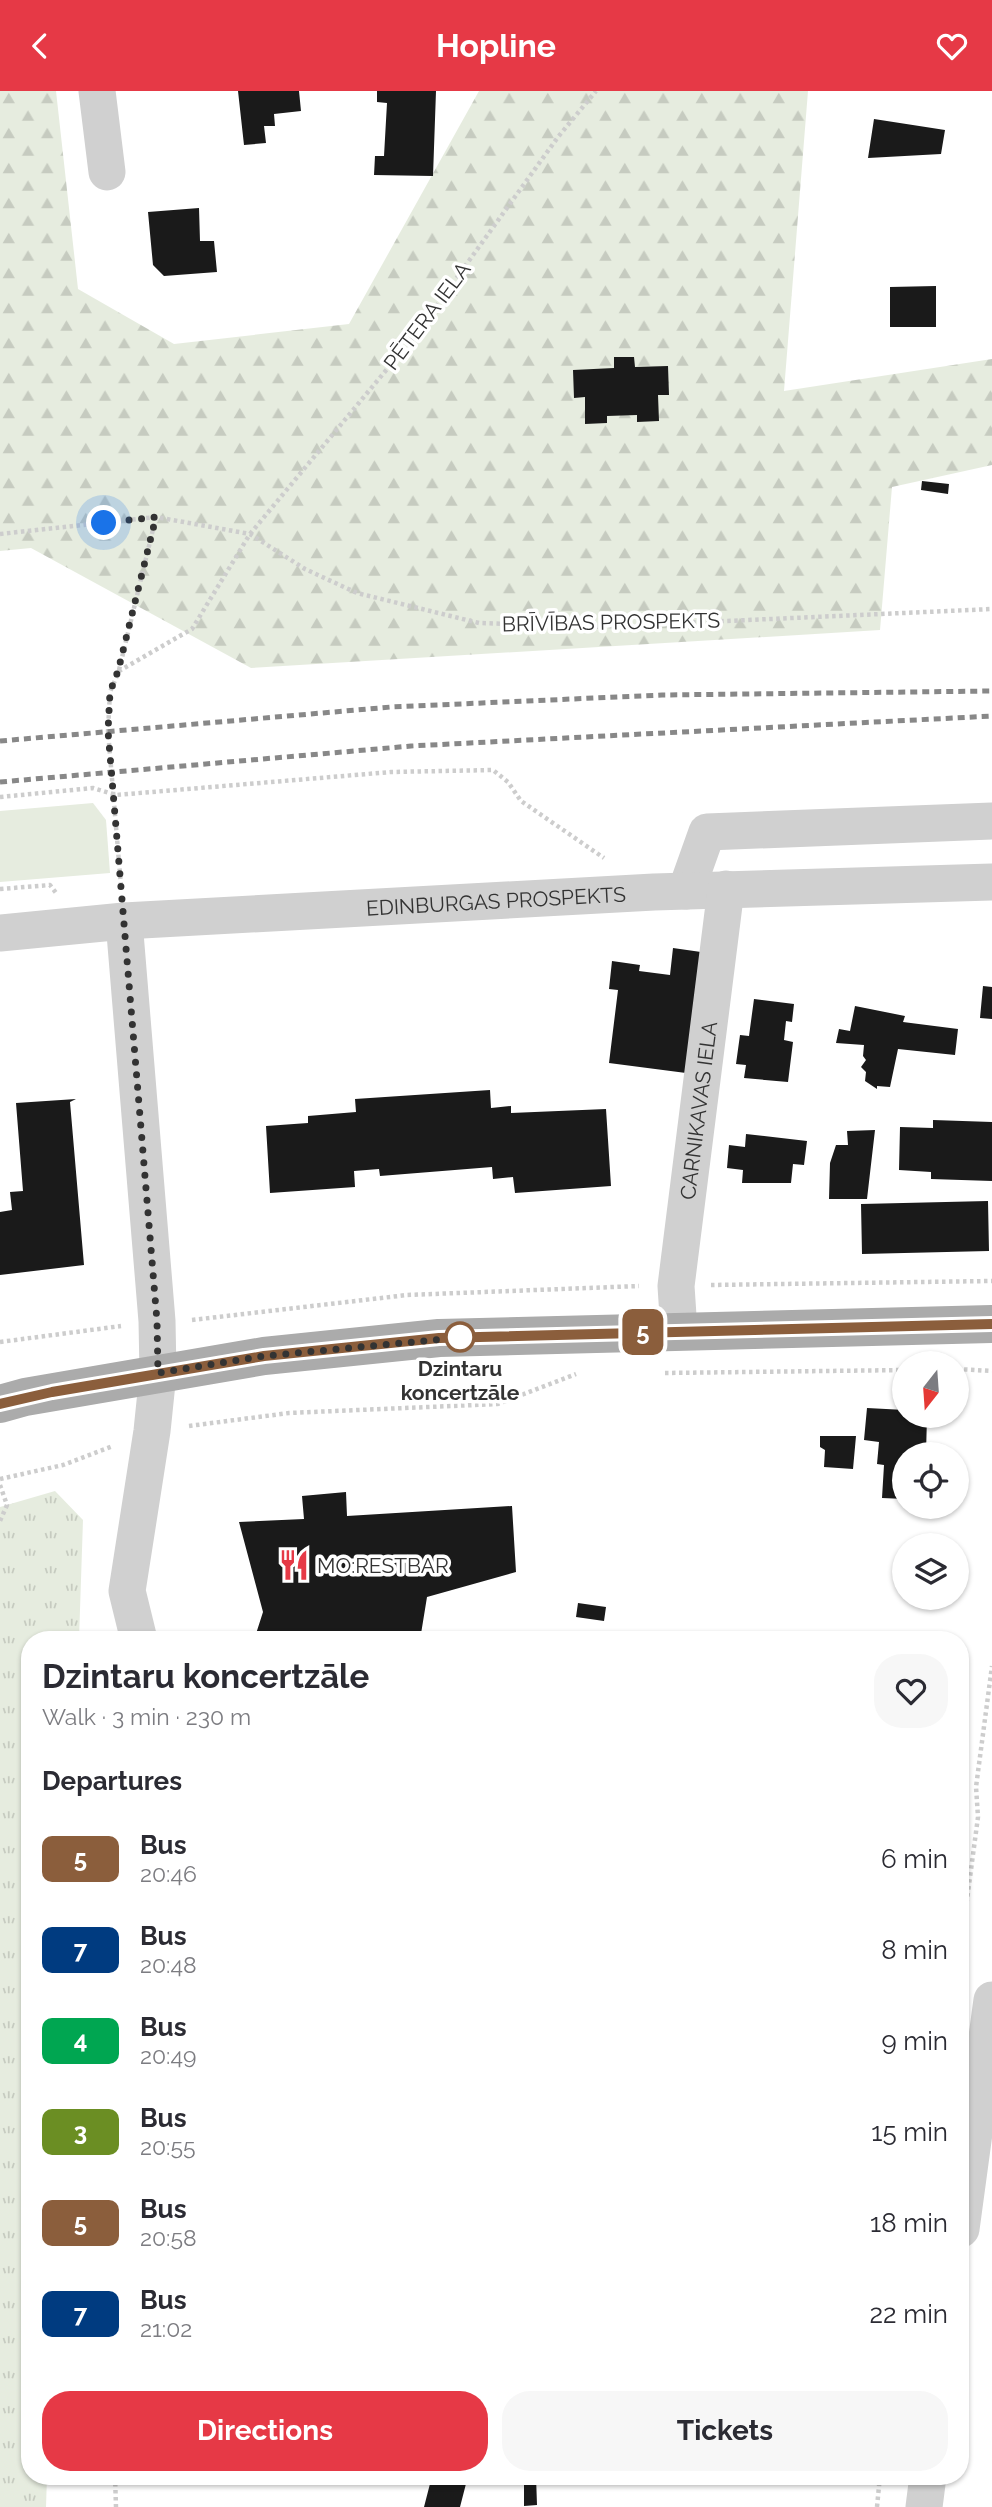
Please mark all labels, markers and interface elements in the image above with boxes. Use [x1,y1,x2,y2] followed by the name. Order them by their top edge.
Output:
[21,27,59,65] icon: back
[436,27,556,64] text: Hopline
[933,27,971,65] icon: heart
[378,257,476,375] street label: PĒTERA IELA
[86,505,121,540] your location
[502,608,721,636] street label: BRĪVĪBAS PROSPEKTS
[365,881,627,920] street label: EDINBURGAS PROSPEKTS
[674,1020,722,1201] street label: CARNIKAVAS IELA
[620,1309,666,1355] line badge: 5
[636,1317,650,1346] text: 5
[445,1322,475,1352] marker: Dzintaru koncertzāle
[892,1351,970,1428] north arrow
[892,1351,969,1610] map controls
[401,1356,520,1405] place label: Dzintaru koncertzāle
[892,1442,969,1519] button: locate
[892,1533,969,1610] button: layers
[277,1548,311,1582] restaurant icon: MO:RESTBAR
[317,1553,449,1578] place label: MO:RESTBAR
[874,1654,948,1728] button: heart
[42,1657,369,1696] text: Dzintaru koncertzāle
[42,1703,251,1730] text: Walk · 3 min · 230 m
[42,1766,182,1796] text: Departures
[140,1830,187,1860] text: Bus
[74,1844,87,1873] text: 5
[881,1844,948,1874] text: 6 min
[140,1860,197,1887] text: 20:46
[140,1921,187,1951] text: Bus
[74,1935,87,1964] text: 7
[881,1935,948,1965] text: 8 min
[140,1951,197,1978] text: 20:48
[140,2012,187,2042] text: Bus
[74,2026,87,2055] text: 4
[881,2026,948,2056] text: 9 min
[140,2042,196,2069] text: 20:49
[140,2103,187,2133] text: Bus
[74,2117,87,2146] text: 3
[871,2117,948,2147] text: 15 min
[140,2133,195,2160] text: 20:55
[140,2194,187,2224] text: Bus
[74,2208,87,2237] text: 5
[870,2208,948,2238] text: 18 min
[140,2224,197,2251] text: 20:58
[140,2285,187,2315] text: Bus
[74,2299,87,2328] text: 7
[870,2299,948,2329] text: 22 min
[140,2315,192,2342] text: 21:02
[42,2391,488,2471] button: Directions
[502,2391,948,2471] button: Tickets

